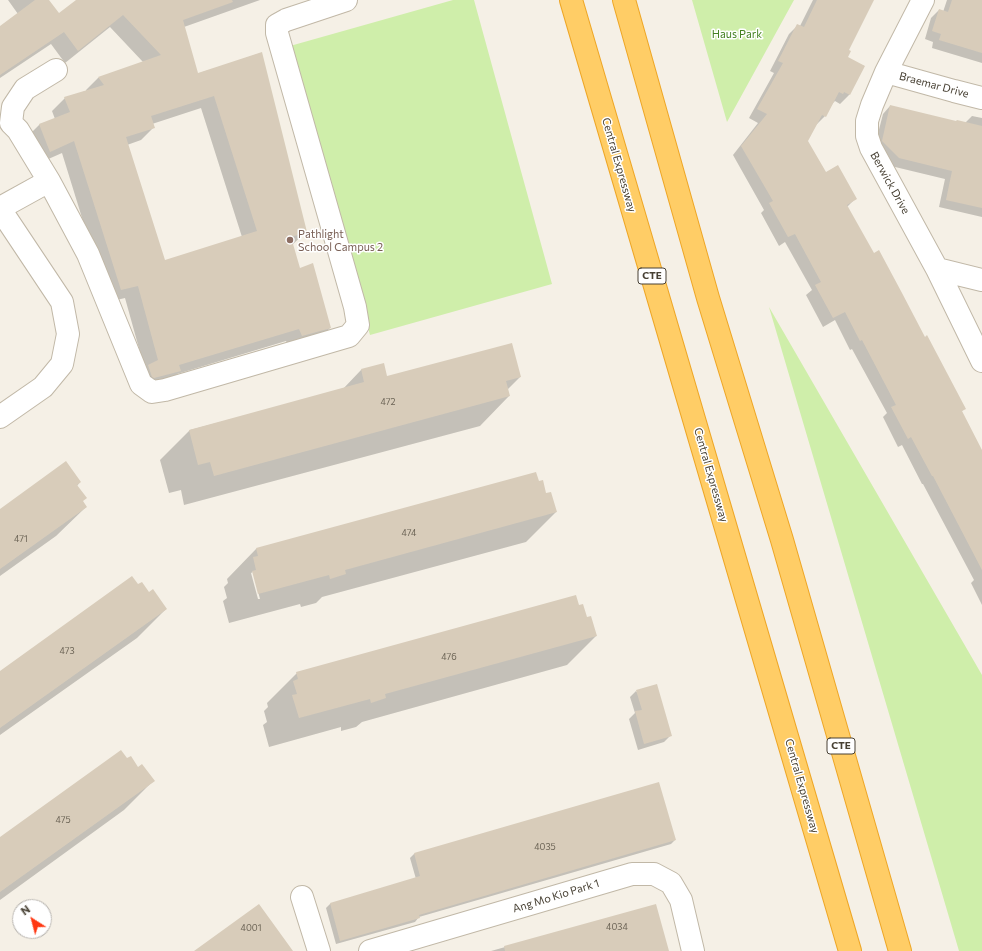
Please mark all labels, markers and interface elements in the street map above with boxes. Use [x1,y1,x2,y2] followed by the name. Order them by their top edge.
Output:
[712,27,762,41] park label: Haus Park
[898,69,970,101] street label: Braemar Drive
[599,116,639,214] street label: Central Expressway
[867,150,913,216] street label: Berwick Drive
[298,227,383,253] place label: Pathlight School Campus 2
[285,235,295,245] marker: Pathlight School Campus 2
[638,268,666,284] road number: CTE
[381,397,395,407] house number: 472
[691,426,731,524] street label: Central Expressway
[402,528,416,538] house number: 474
[14,534,28,544] house number: 471
[59,646,75,656] house number: 473
[441,652,457,662] house number: 476
[782,737,822,835] street label: Central Expressway
[827,738,855,754] road number: CTE
[55,815,71,825] house number: 475
[534,842,556,852] house number: 4035
[511,877,601,915] street label: Ang Mo Kio Park 1
[12,899,52,939] north arrow
[18,902,32,917] text: N
[606,922,628,932] house number: 4034
[241,923,261,933] house number: 4001

